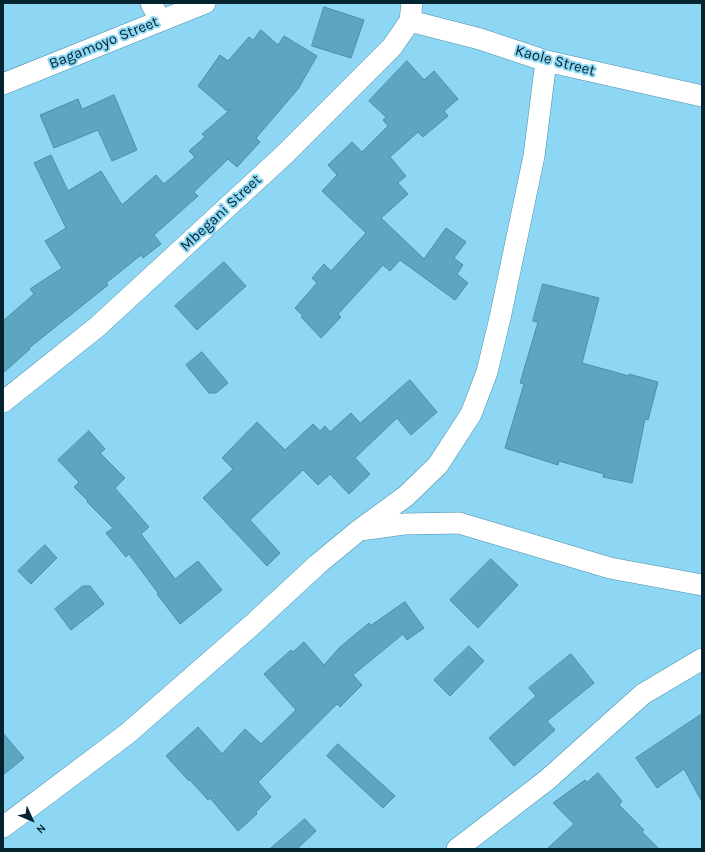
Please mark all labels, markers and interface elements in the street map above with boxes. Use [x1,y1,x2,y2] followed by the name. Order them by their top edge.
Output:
[47,13,161,73] street label: Bagamoyo Street
[513,42,597,80] street label: Kaole Street
[177,171,265,255] street label: Mbegani Street
[12,800,52,840] north arrow
[34,821,48,836] text: N

